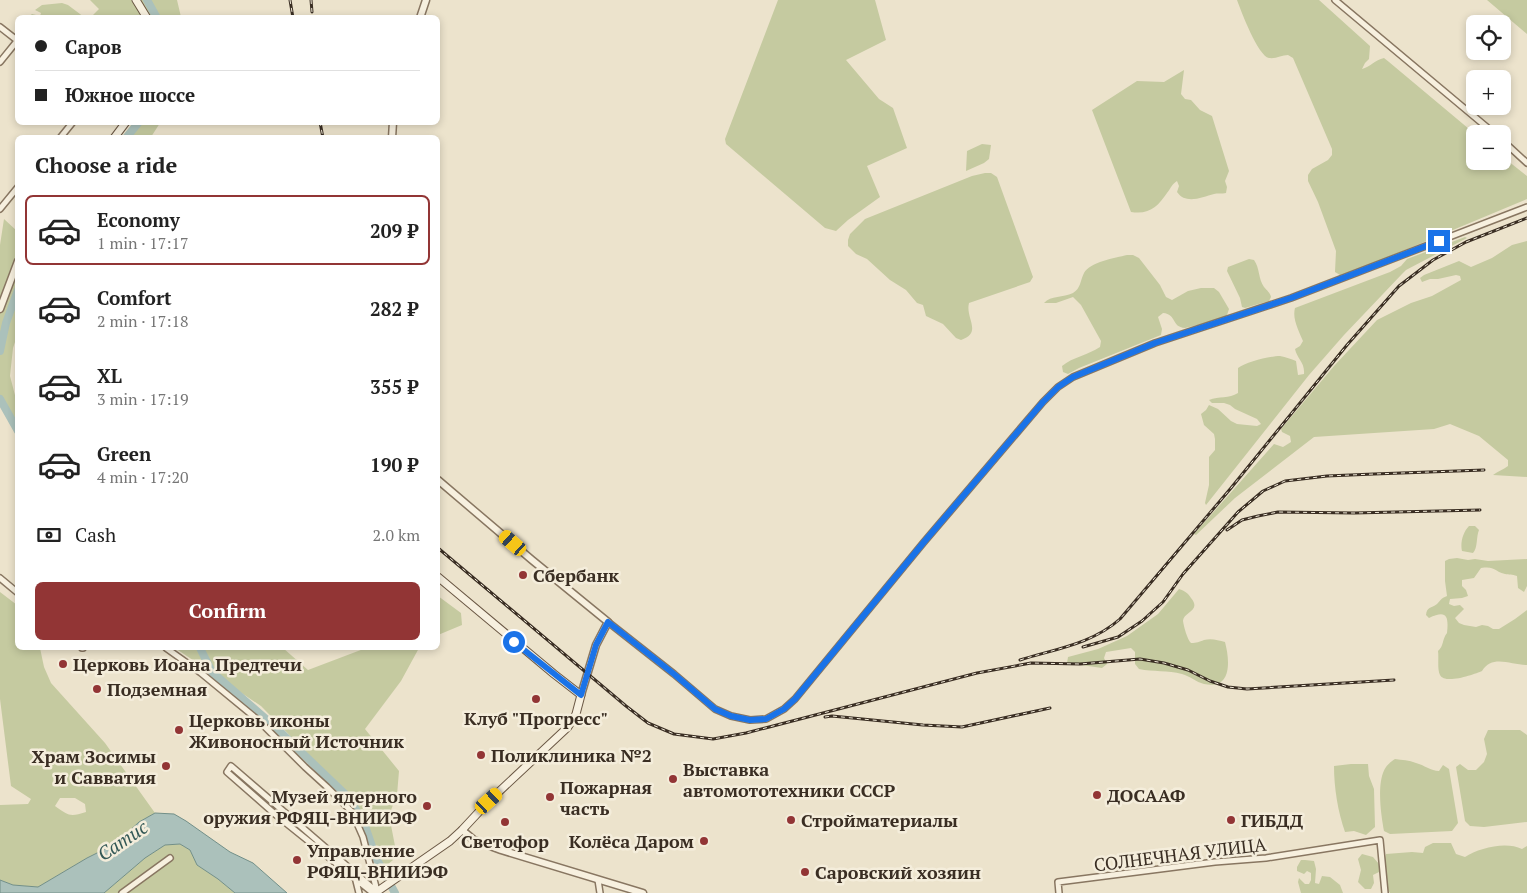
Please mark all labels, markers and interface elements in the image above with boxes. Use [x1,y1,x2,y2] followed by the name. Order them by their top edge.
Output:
[1466,15,1511,170] map controls
[1466,15,1511,60] button: locate
[65,34,122,59] text: Саров
[1466,70,1511,115] button: +
[65,82,195,107] text: Южное шоссе
[1466,125,1511,170] button: −
[35,150,177,179] text: Choose a ride
[97,207,180,232] text: Economy
[37,208,82,253] icon: car
[370,218,418,243] text: 209 ₽
[1428,230,1450,252] route end
[97,232,189,254] text: 1 min · 17:17
[97,285,172,310] text: Comfort
[37,286,82,331] icon: car
[370,296,418,321] text: 282 ₽
[97,310,189,332] text: 2 min · 17:18
[97,363,122,388] text: XL
[37,364,82,409] icon: car
[370,374,418,399] text: 355 ₽
[97,388,189,410] text: 3 min · 17:19
[97,441,151,466] text: Green
[37,442,82,487] icon: car
[370,452,418,477] text: 190 ₽
[97,466,189,488] text: 4 min · 17:20
[35,521,63,549] icon: cash
[75,522,116,547] text: Cash
[373,524,420,546] text: 2.0 km
[496,527,529,559] car
[533,563,619,587] place label: Сбербанк
[517,569,529,581] marker: Сбербанк
[35,582,420,640] button: Confirm
[503,631,525,653] route start
[73,652,302,676] place label: Церковь Иоана Предтечи
[57,658,69,670] marker: Церковь Иоана Предтечи
[107,677,207,701] place label: Подземная
[91,683,103,695] marker: Подземная
[530,693,542,705] marker: Клуб "Прогресс"
[464,706,608,730] place label: Клуб "Прогресс"
[189,708,404,753] place label: Церковь иконы Живоносный Источник
[173,724,185,736] marker: Церковь иконы Живоносный Источник
[491,743,652,767] place label: Поликлиника №2
[31,744,156,789] place label: Храм Зосимы и Савватия
[475,749,487,761] marker: Поликлиника №2
[683,757,896,802] place label: Выставка автомототехники СССР
[160,760,172,772] marker: Храм Зосимы и Савватия
[667,773,679,785] marker: Выставка автомототехники СССР
[560,775,652,820] place label: Пожарная часть
[1107,783,1185,807] place label: ДОСААФ
[203,784,417,829] place label: Музей ядерного оружия РФЯЦ-ВНИИЭФ
[472,785,505,817] car
[1091,789,1103,801] marker: ДОСААФ
[544,791,556,803] marker: Пожарная часть
[421,800,433,812] marker: Музей ядерного оружия РФЯЦ-ВНИИЭФ
[801,808,958,832] place label: Стройматериалы
[1241,808,1303,832] place label: ГИБДД
[92,814,153,866] water label: Сатис
[785,814,797,826] marker: Стройматериалы
[1225,814,1237,826] marker: ГИБДД
[499,816,511,828] marker: Светофор
[461,829,549,853] place label: Светофор
[569,829,695,853] place label: Колёса Даром
[1092,831,1268,876] street label: СОЛНЕЧНАЯ УЛИЦА
[698,835,710,847] marker: Колёса Даром
[307,838,448,883] place label: Управление РФЯЦ-ВНИИЭФ
[291,854,303,866] marker: Управление РФЯЦ-ВНИИЭФ
[815,860,981,884] place label: Саровский хозяин
[799,866,811,878] marker: Саровский хозяин

